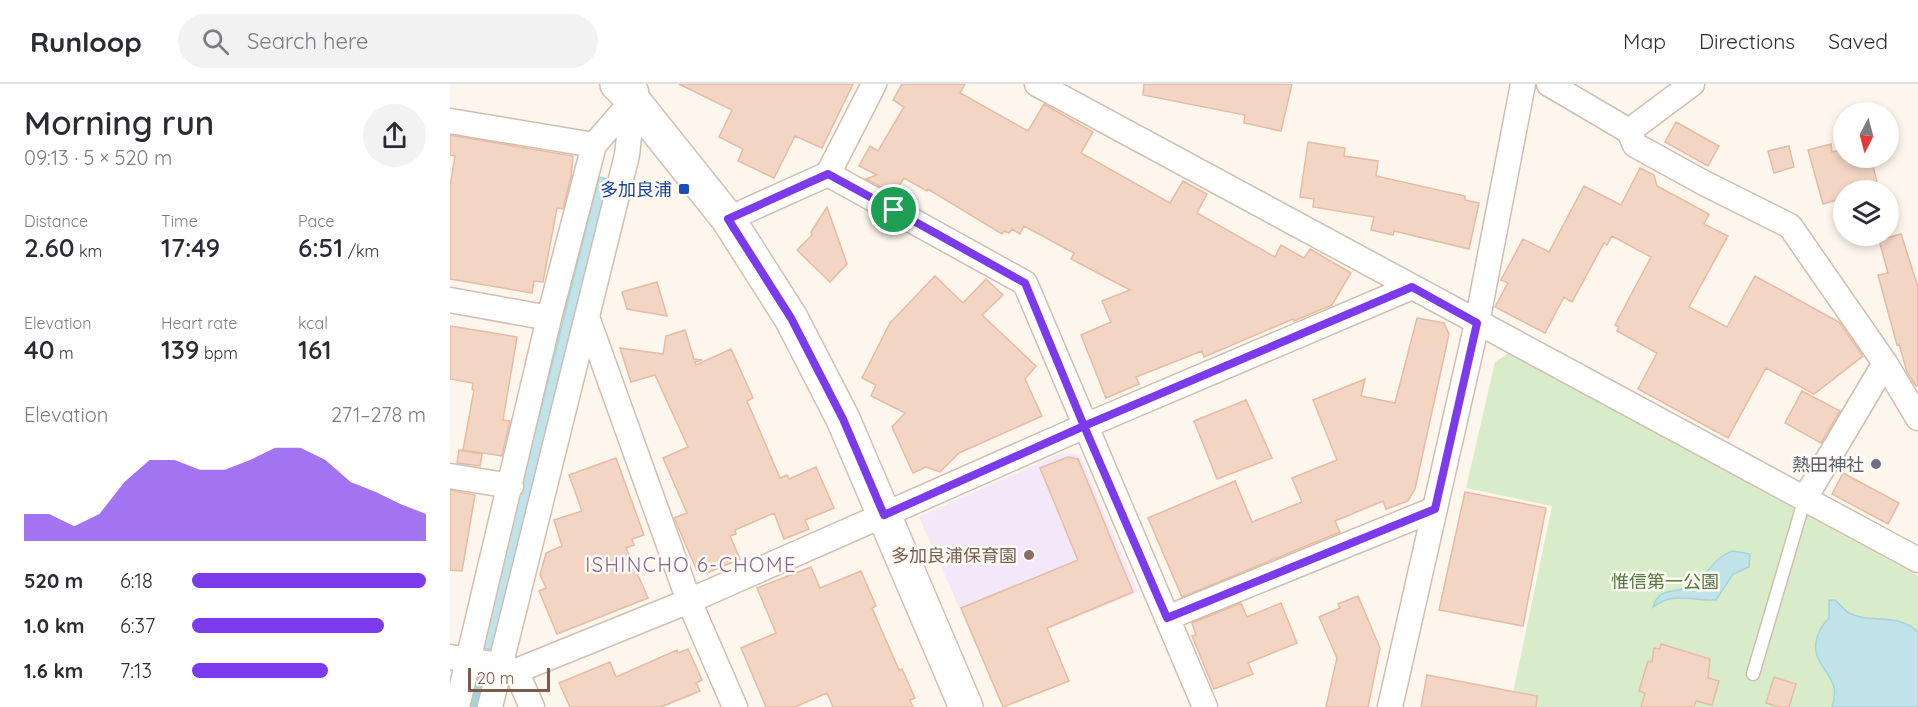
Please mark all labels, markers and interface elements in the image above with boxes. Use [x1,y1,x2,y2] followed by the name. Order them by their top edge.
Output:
[178,14,598,68] search box
[30,24,142,59] text: Runloop
[199,25,232,58] icon: search
[247,27,368,55] text: Search here
[1623,28,1666,54] text: Map
[1699,28,1795,54] text: Directions
[1828,28,1888,54] text: Saved
[24,102,214,143] text: Morning run
[1833,102,1899,168] north arrow
[1833,102,1899,246] map controls
[363,104,426,167] button: share
[24,145,172,170] text: 09:13 · 5 × 520 m
[600,178,672,201] place label: 多加良浦
[1833,180,1899,246] button: layers
[677,182,691,196] marker: 多加良浦
[868,184,919,235] pin
[877,193,910,226] icon: arrive
[24,211,88,231] text: Distance
[161,211,198,231] text: Time
[298,211,334,231] text: Pace
[24,231,75,264] text: 2.60
[161,231,220,264] text: 17:49
[298,231,343,264] text: 6:51
[75,241,102,261] text: km
[343,241,379,261] text: /km
[24,313,91,333] text: Elevation
[161,313,237,333] text: Heart rate
[298,313,328,333] text: kcal
[24,333,55,366] text: 40
[161,333,200,366] text: 139
[298,333,332,366] text: 161
[55,343,74,363] text: m
[200,343,238,363] text: bpm
[24,402,108,427] text: Elevation
[331,402,426,427] text: 271–278 m
[1792,453,1864,476] place label: 熱田神社
[1869,457,1883,471] marker: 熱田神社
[891,544,1017,567] place label: 多加良浦保育園
[1022,548,1036,562] marker: 多加良浦保育園
[585,552,797,577] district label: ISHINCHO 6-CHOME
[24,568,83,593] text: 520 m
[120,568,153,593] text: 6:18
[1611,570,1719,593] park label: 惟信第一公園
[24,613,84,638] text: 1.0 km
[120,613,155,638] text: 6:37
[24,658,83,683] text: 1.6 km
[120,658,152,683] text: 7:13
[468,665,550,692] scale bar
[477,668,514,688] text: 20 m

